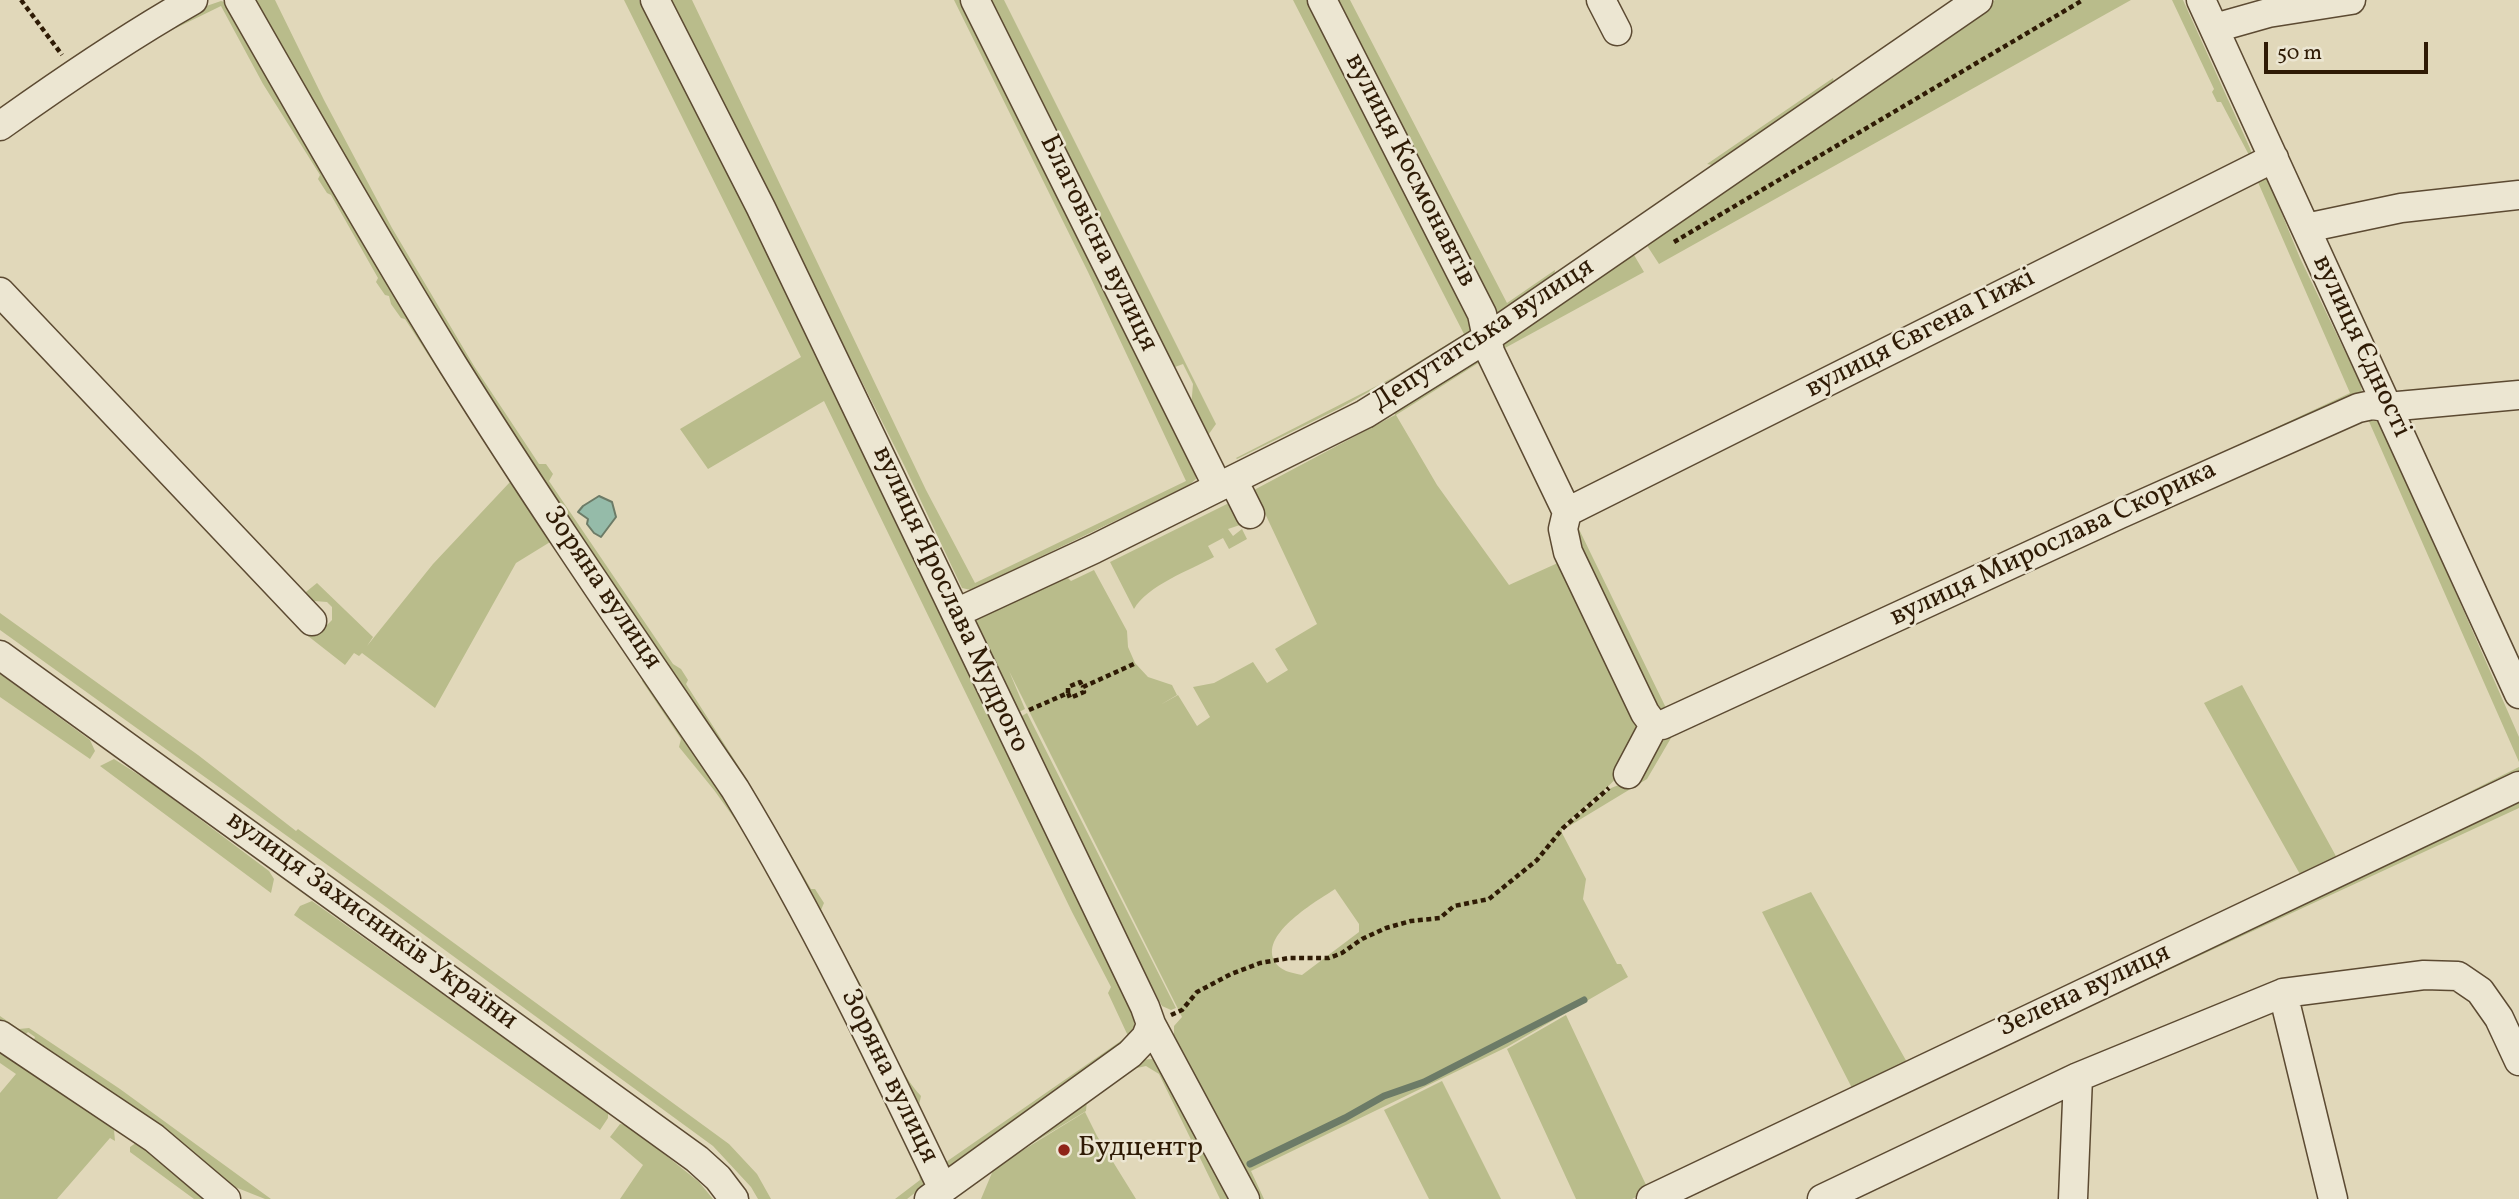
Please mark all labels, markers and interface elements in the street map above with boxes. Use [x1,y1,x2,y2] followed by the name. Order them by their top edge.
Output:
[2267,28,2432,72] scale bar
[2277,39,2322,68] text: 50 m
[1336,49,1482,293] street label: вулиця Космонавтів
[1030,130,1164,358] street label: Благовісна вулиця
[2303,250,2417,444] street label: вулиця Єдності
[1367,252,1601,420] street label: Депутатська вулиця
[1801,263,2041,407] street label: вулиця Євгена Гижі
[863,441,1035,759] street label: вулиця Ярослава Мудрого
[1885,454,2223,636] street label: вулиця Мирослава Скорика
[534,501,668,677] street label: Зоряна вулиця
[219,805,523,1039] street label: вулиця Захисників України
[1994,937,2176,1047] street label: Зелена вулиця
[831,984,945,1170] street label: Зоряна вулиця
[1078,1133,1203,1167] place label: Будцентр
[1056,1142,1072,1158] marker: Будцентр

